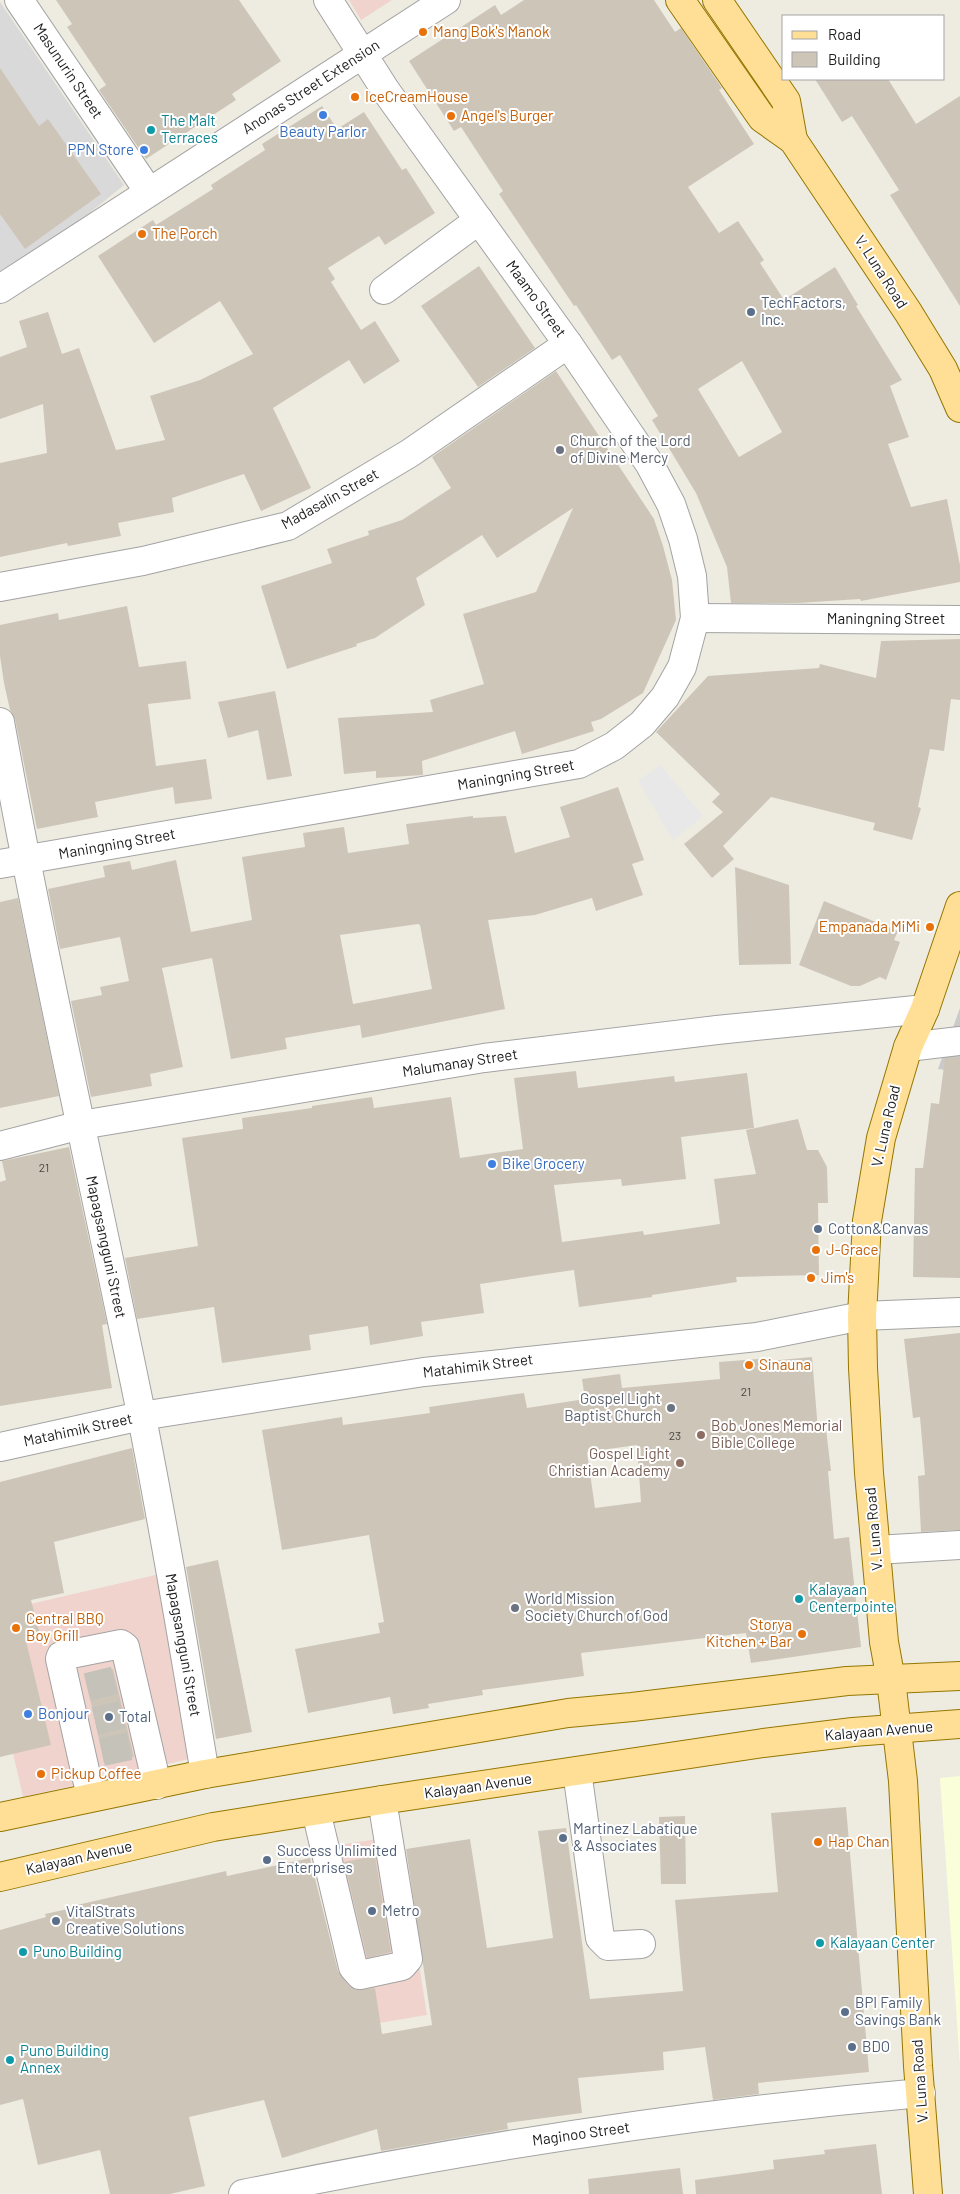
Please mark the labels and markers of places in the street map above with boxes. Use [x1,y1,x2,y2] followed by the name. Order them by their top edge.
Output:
[433,22,550,40] place label: Mang Bok's Manok
[417,26,429,38] marker: Mang Bok's Manok
[365,87,468,105] place label: IceCreamHouse
[349,91,361,103] marker: IceCreamHouse
[461,106,554,124] place label: Angel's Burger
[317,109,329,121] marker: Beauty Parlor
[445,110,457,122] marker: Angel's Burger
[161,111,218,146] place label: The Malt Terraces
[279,122,367,140] place label: Beauty Parlor
[145,124,157,136] marker: The Malt Terraces
[68,140,134,158] place label: PPN Store
[138,144,150,156] marker: PPN Store
[152,224,218,242] place label: The Porch
[136,228,148,240] marker: The Porch
[761,293,846,328] place label: TechFactors, Inc.
[745,306,757,318] marker: TechFactors, Inc.
[570,431,691,466] place label: Church of the Lord of Divine Mercy
[554,444,566,456] marker: Church of the Lord of Divine Mercy
[819,917,920,935] place label: Empanada MiMi
[924,921,936,933] marker: Empanada MiMi
[502,1154,585,1172] place label: Bike Grocery
[486,1158,498,1170] marker: Bike Grocery
[828,1219,928,1237] place label: Cotton&Canvas
[812,1223,824,1235] marker: Cotton&Canvas
[826,1240,879,1258] place label: J-Grace
[810,1244,822,1256] marker: J-Grace
[821,1268,854,1286] place label: Jim's
[805,1272,817,1284] marker: Jim's
[759,1355,811,1373] place label: Sinauna
[743,1359,755,1371] marker: Sinauna
[564,1389,661,1424] place label: Gospel Light Baptist Church
[665,1402,677,1414] marker: Gospel Light Baptist Church
[711,1416,842,1451] place label: Bob Jones Memorial Bible College
[695,1429,707,1441] marker: Bob Jones Memorial Bible College
[549,1444,670,1479] place label: Gospel Light Christian Academy
[674,1457,686,1469] marker: Gospel Light Christian Academy
[809,1580,894,1615] place label: Kalayaan Centerpointe
[525,1589,668,1624] place label: World Mission Society Church of God
[793,1593,805,1605] marker: Kalayaan Centerpointe
[509,1602,521,1614] marker: World Mission Society Church of God
[26,1609,104,1644] place label: Central BBQ Boy Grill
[706,1615,793,1650] place label: Storya Kitchen + Bar
[10,1622,22,1634] marker: Central BBQ Boy Grill
[796,1628,808,1640] marker: Storya Kitchen + Bar
[38,1704,90,1722] place label: Bonjour
[119,1707,151,1725] place label: Total
[22,1708,34,1720] marker: Bonjour
[103,1711,115,1723] marker: Total
[51,1764,141,1782] place label: Pickup Coffee
[35,1768,47,1780] marker: Pickup Coffee
[573,1819,698,1854] place label: Martinez Labatique & Associates
[557,1832,569,1844] marker: Martinez Labatique & Associates
[828,1832,890,1850] place label: Hap Chan
[812,1836,824,1848] marker: Hap Chan
[277,1841,397,1876] place label: Success Unlimited Enterprises
[261,1854,273,1866] marker: Success Unlimited Enterprises
[382,1901,420,1919] place label: Metro
[66,1902,184,1937] place label: VitalStrats Creative Solutions
[366,1905,378,1917] marker: Metro
[50,1915,62,1927] marker: VitalStrats Creative Solutions
[830,1933,935,1951] place label: Kalayaan Center
[814,1937,826,1949] marker: Kalayaan Center
[33,1942,122,1960] place label: Puno Building
[17,1946,29,1958] marker: Puno Building
[855,1993,942,2028] place label: BPI Family Savings Bank
[839,2006,851,2018] marker: BPI Family Savings Bank
[862,2037,890,2055] place label: BDO
[20,2041,109,2076] place label: Puno Building Annex
[846,2041,858,2053] marker: BDO
[4,2054,16,2066] marker: Puno Building Annex

